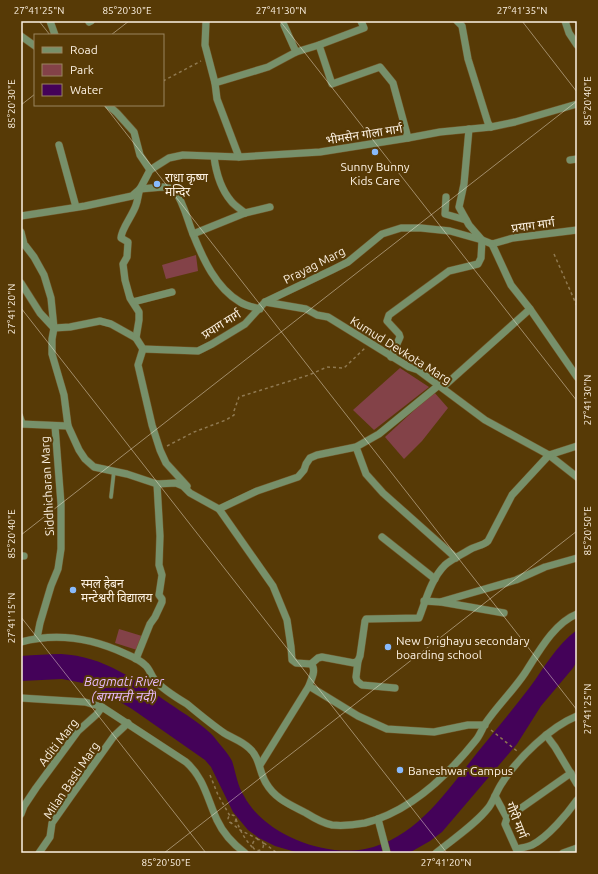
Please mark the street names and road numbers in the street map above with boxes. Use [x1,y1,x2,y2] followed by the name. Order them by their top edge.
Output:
[325,120,404,146] street label: भीमसेन गोला मार्ग
[511,215,556,234] street label: प्रयाग मार्ग
[281,244,347,286] street label: Prayag Marg
[199,306,244,341] street label: प्रयाग मार्ग
[348,314,454,386] street label: Kumud Devkota Marg
[38,436,56,536] street label: Siddhicharan Marg
[36,716,80,768] street label: Aditi Marg
[41,739,101,821] street label: Milan Basti Marg
[504,800,531,841] street label: गौरी मार्ग

